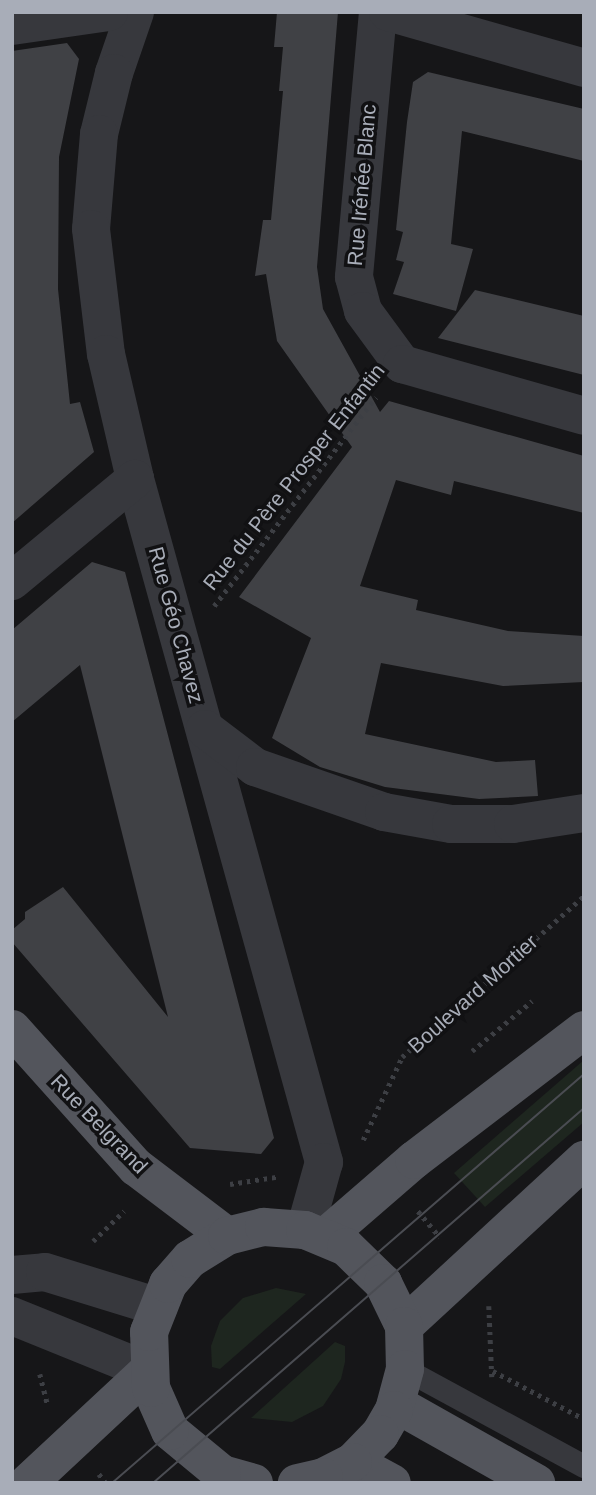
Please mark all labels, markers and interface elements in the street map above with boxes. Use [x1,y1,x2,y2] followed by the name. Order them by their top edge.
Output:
[342,103,382,267] street label: Rue Irénée Blanc
[198,359,390,595] street label: Rue du Père Prosper Enfantin
[143,544,209,706] street label: Rue Géo Chavez
[403,929,543,1059] street label: Boulevard Mortier
[45,1069,153,1179] street label: Rue Belgrand

